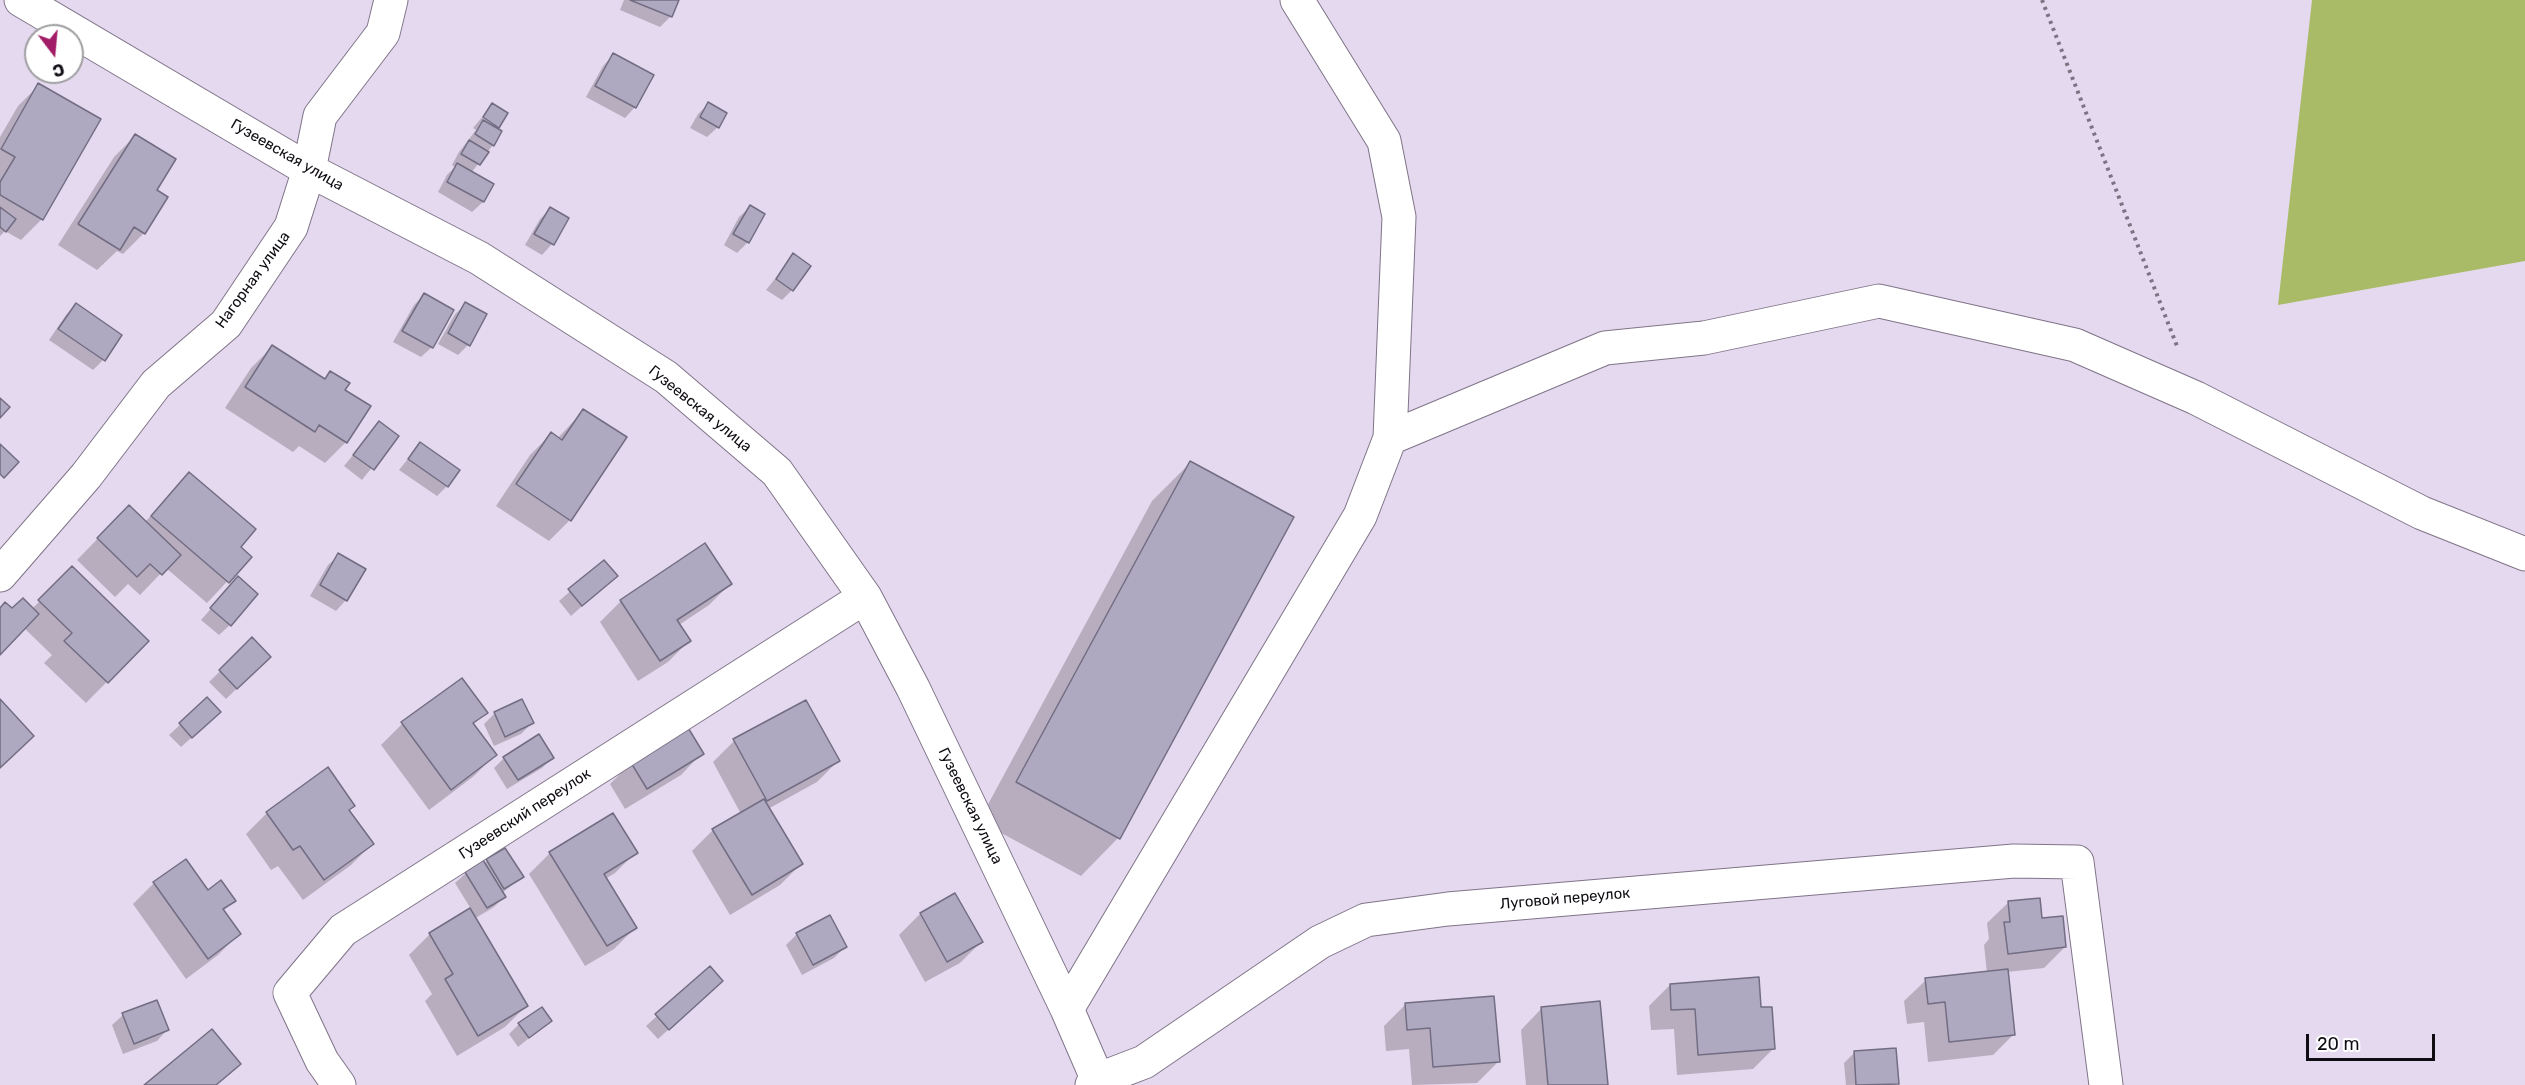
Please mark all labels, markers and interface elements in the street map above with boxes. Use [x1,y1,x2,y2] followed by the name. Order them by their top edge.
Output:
[24,24,84,84] north arrow
[51,59,67,81] text: С
[227,115,347,195] street label: Гузеевская улица
[212,228,294,332] street label: Нагорная улица
[645,362,755,456] street label: Гузеевская улица
[934,745,1006,867] street label: Гузеевская улица
[456,765,594,863] street label: Гузеевский переулок
[1499,884,1631,914] street label: Луговой переулок
[2309,1022,2438,1060] scale bar
[2317,1033,2359,1055] text: 20 m

